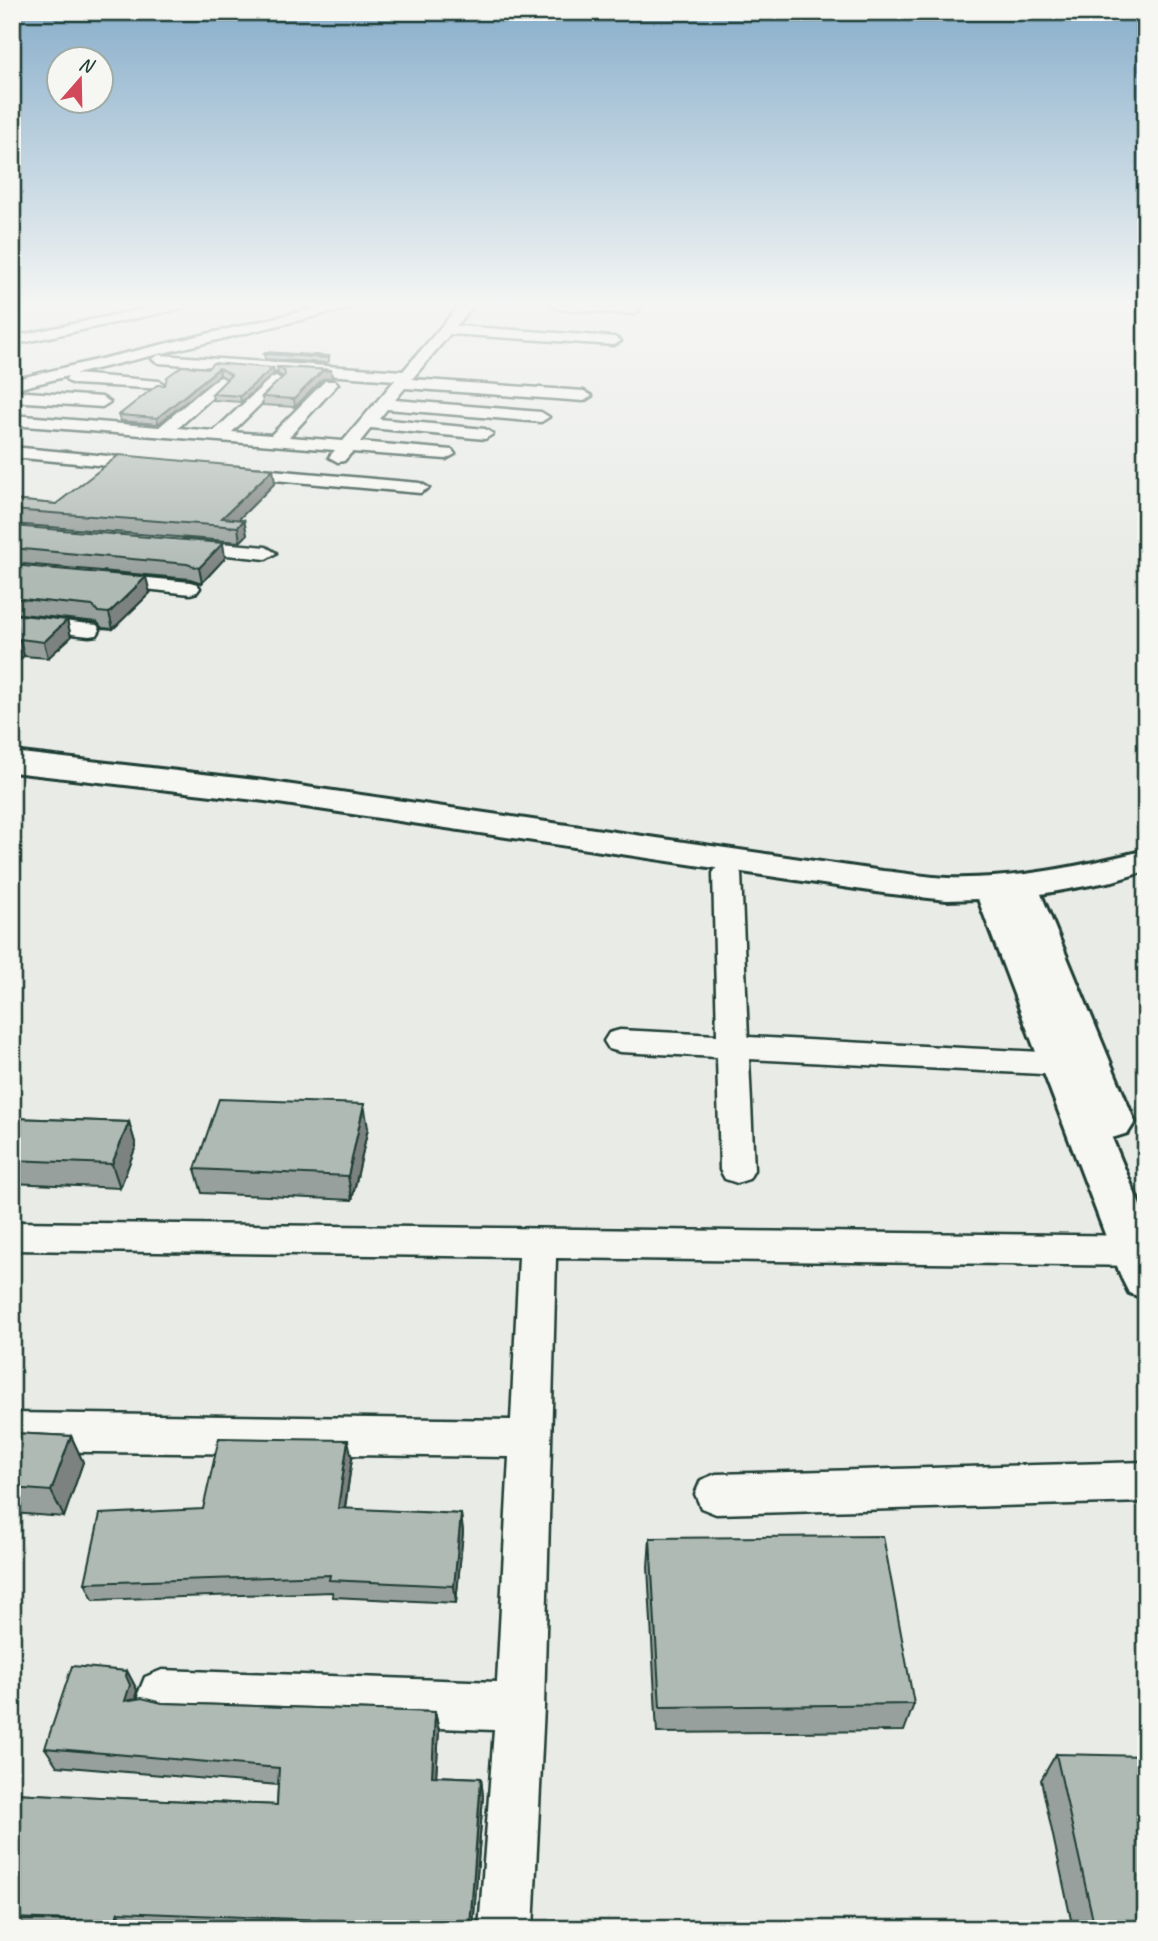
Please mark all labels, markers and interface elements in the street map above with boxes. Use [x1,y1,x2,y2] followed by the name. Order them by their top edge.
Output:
[46,46,116,116] north arrow
[76,52,98,79] text: N

